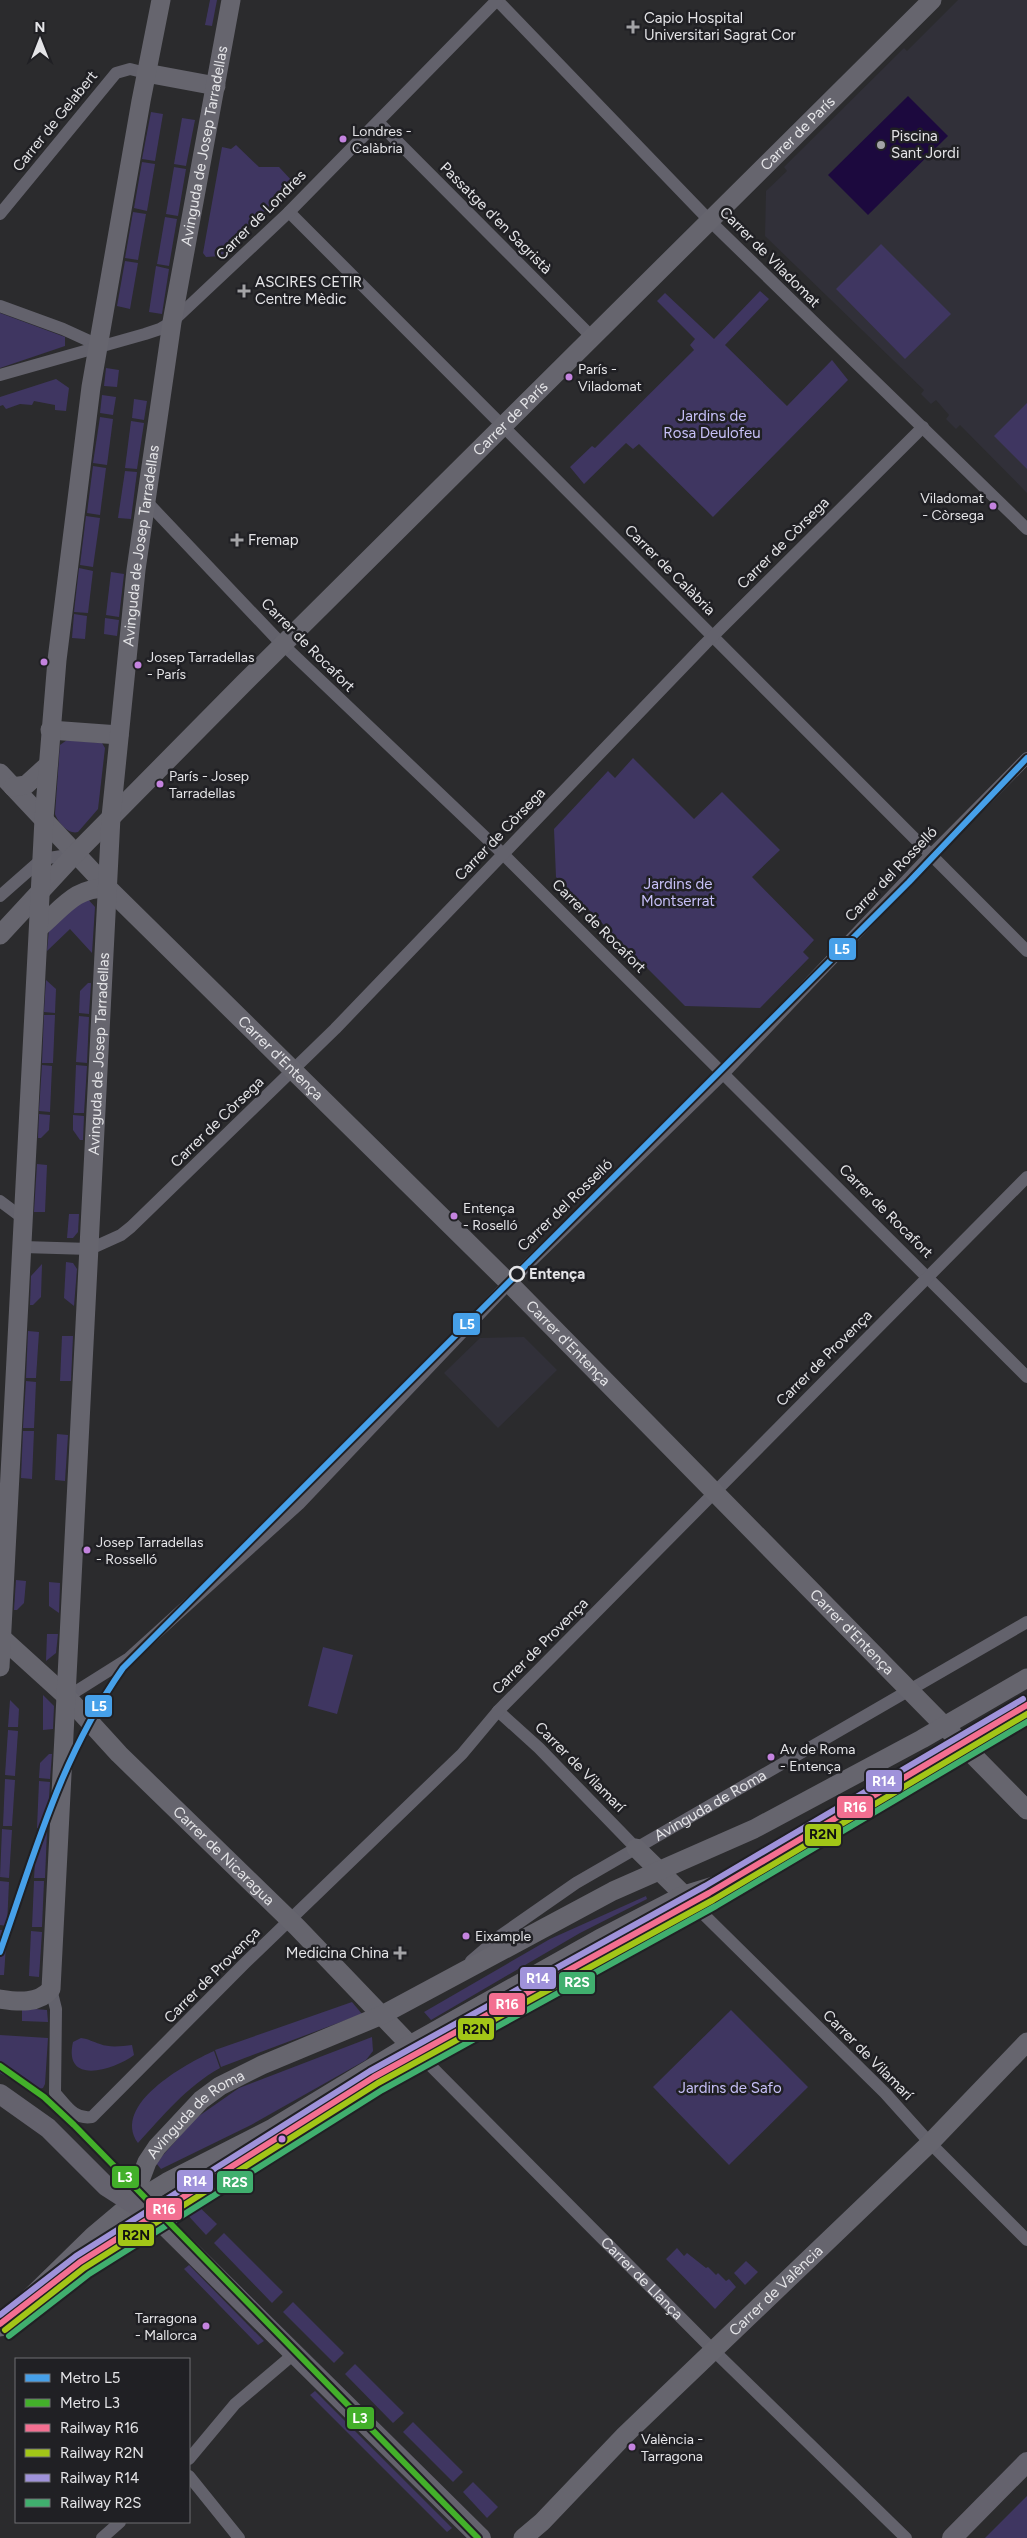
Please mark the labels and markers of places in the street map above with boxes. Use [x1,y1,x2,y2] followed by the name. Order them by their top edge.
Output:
[644,9,796,44] place label: Capio Hospital Universitari Sagrat Cor
[626,20,640,34] marker: Capio Hospital Universitari Sagrat Cor
[352,123,412,157] place label: Londres - Calàbria
[891,127,959,162] place label: Piscina Sant Jordi
[338,134,348,144] marker: Londres - Calàbria
[875,139,887,151] marker: Piscina Sant Jordi
[255,273,362,308] place label: ASCIRES CETIR Centre Mèdic
[237,284,251,298] marker: ASCIRES CETIR Centre Mèdic
[578,361,642,395] place label: París - Viladomat
[564,372,574,382] marker: París - Viladomat
[920,490,984,524] place label: Viladomat - Còrsega
[988,501,998,511] marker: Viladomat - Còrsega
[248,531,299,549] place label: Fremap
[230,533,244,547] marker: Fremap
[147,649,255,683] place label: Josep Tarradellas - París
[39,657,49,667] unlabelled marker
[133,660,143,670] marker: Josep Tarradellas - París
[169,768,249,802] place label: París - Josep Tarradellas
[155,779,165,789] marker: París - Josep Tarradellas
[463,1200,518,1234] place label: Entença - Roselló
[449,1211,459,1221] marker: Entença - Roselló
[529,1265,585,1283] place label: Entença
[509,1266,525,1282] marker: Entença
[96,1534,204,1568] place label: Josep Tarradellas - Rosselló
[82,1545,92,1555] marker: Josep Tarradellas - Rosselló
[780,1741,855,1775] place label: Av de Roma - Entença
[766,1752,776,1762] marker: Av de Roma - Entença
[475,1928,532,1945] place label: Eixample
[461,1931,471,1941] marker: Eixample
[286,1944,389,1962] place label: Medicina China
[393,1946,407,1960] marker: Medicina China
[277,2134,287,2144] unlabelled marker
[135,2310,197,2344] place label: Tarragona - Mallorca
[201,2321,211,2331] marker: Tarragona - Mallorca
[641,2431,703,2465] place label: València - Tarragona
[627,2442,637,2452] marker: València - Tarragona

